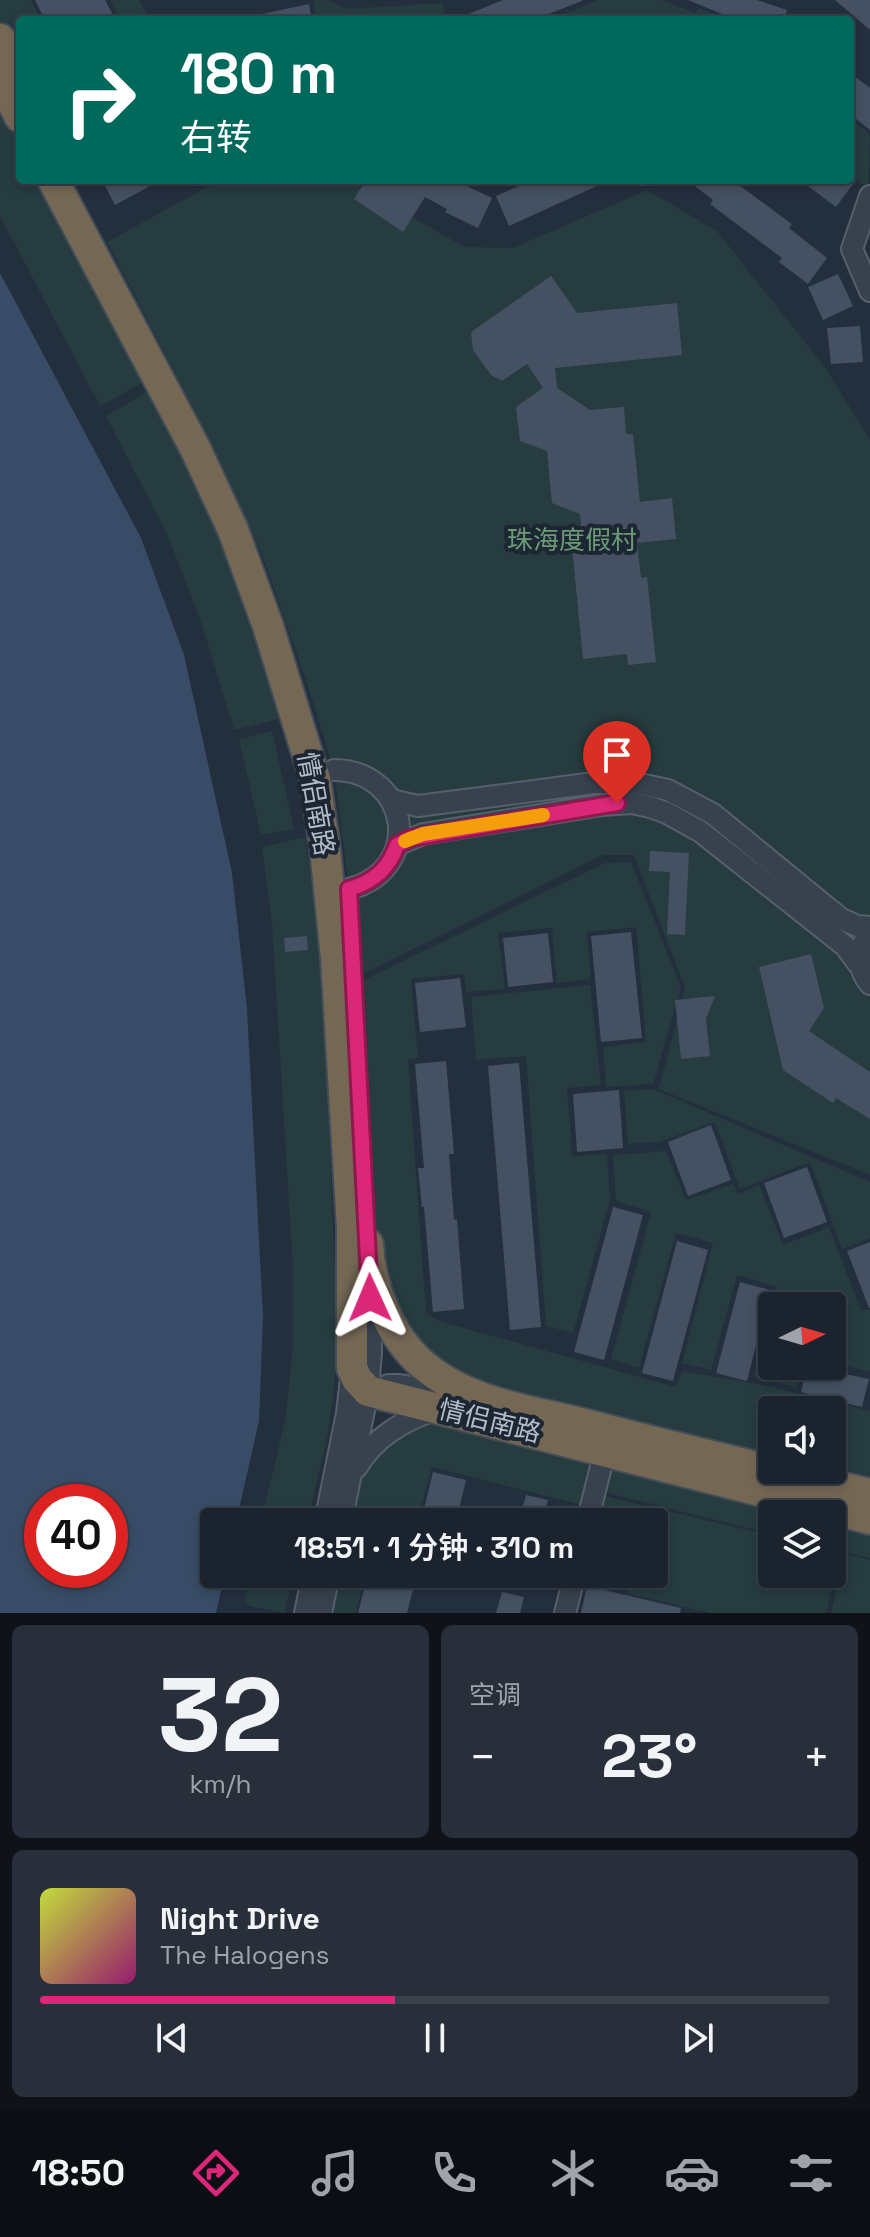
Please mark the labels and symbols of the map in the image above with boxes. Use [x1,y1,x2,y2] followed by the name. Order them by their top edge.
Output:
[507,523,637,557] park label: 珠海度假村
[583,721,651,803] pin
[290,750,342,858] street label: 情侣南路
[328,1256,412,1340] position arrow
[758,1292,846,1380] north arrow
[435,1392,545,1450] street label: 情侣南路
[24,1484,128,1588] speed limit sign: 40

